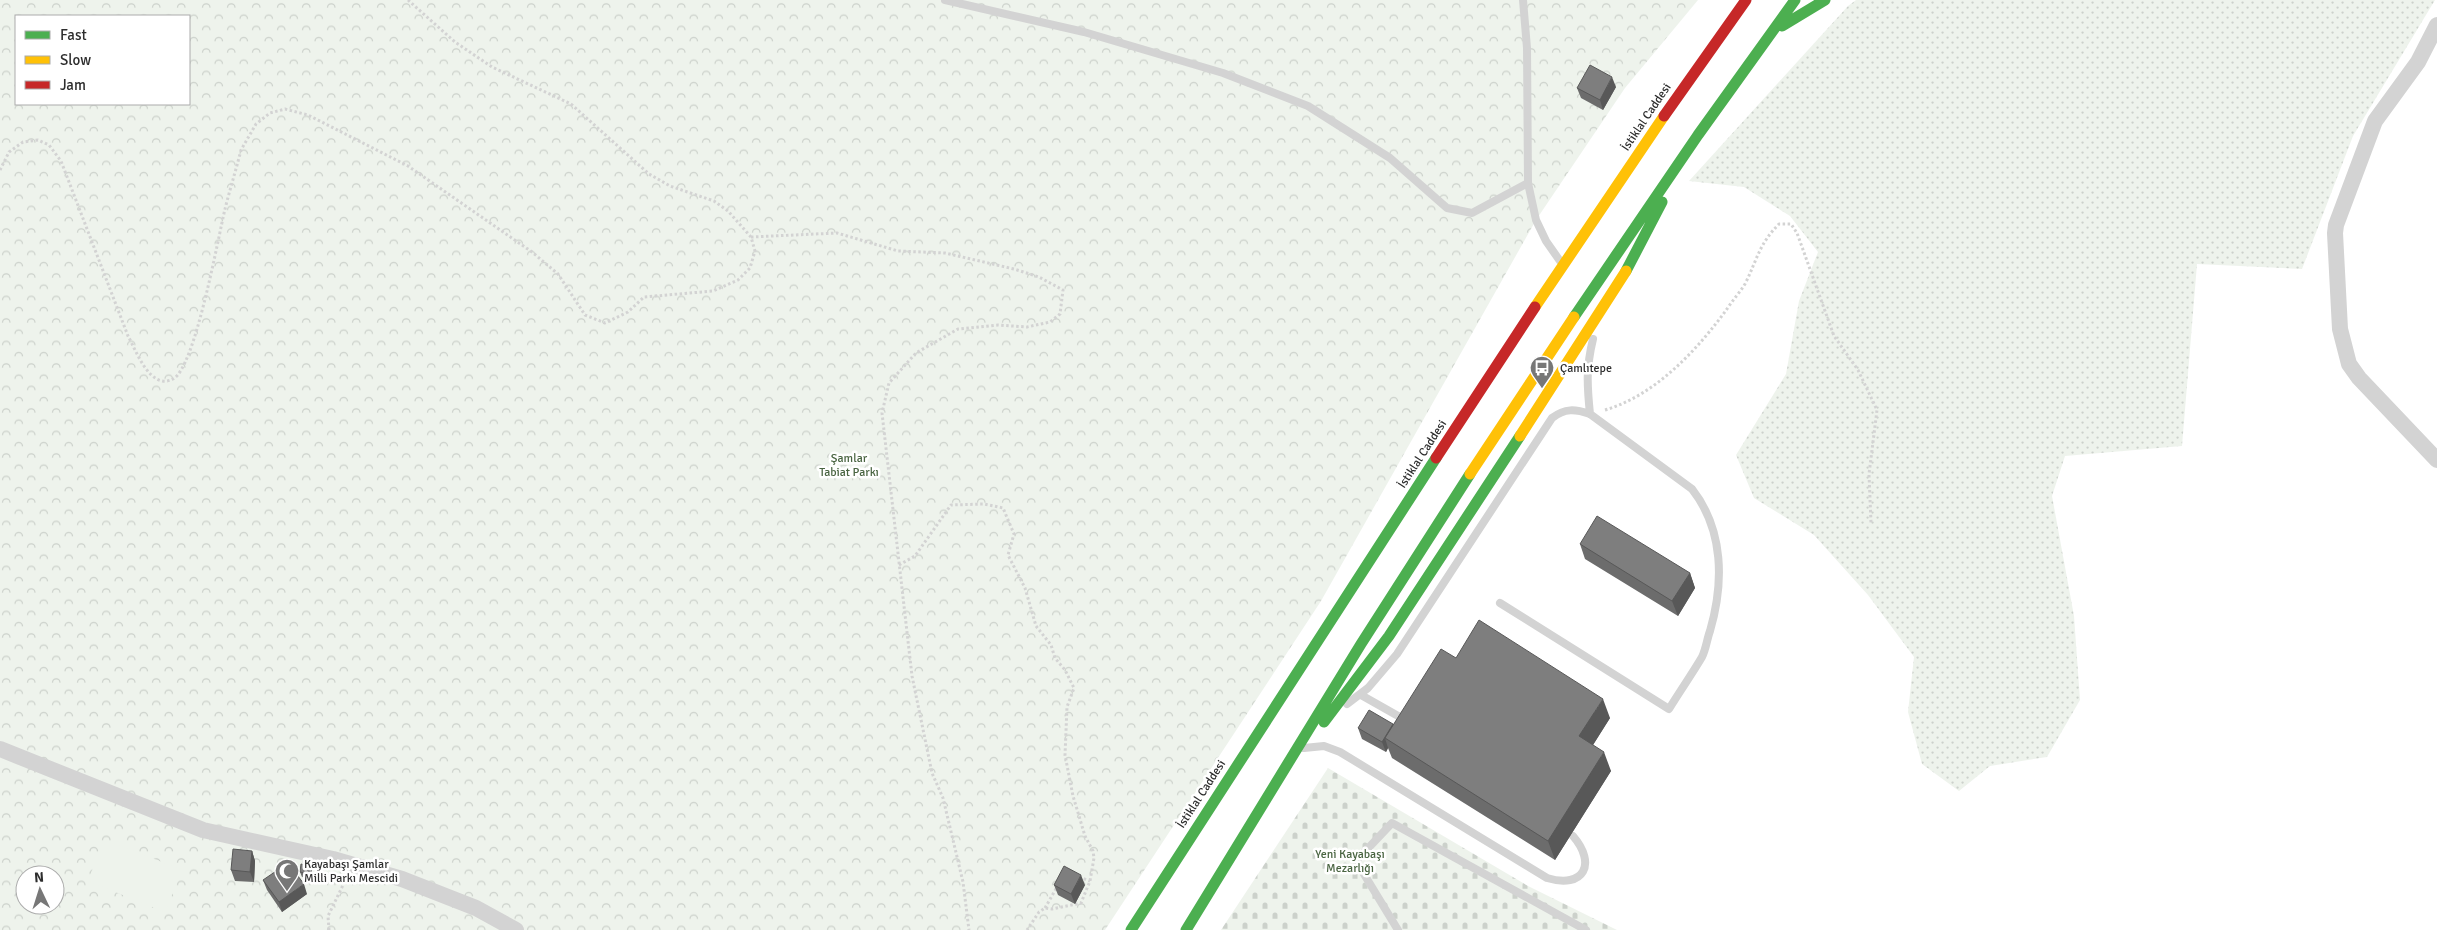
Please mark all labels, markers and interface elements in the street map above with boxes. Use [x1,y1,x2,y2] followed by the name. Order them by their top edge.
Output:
[15,15,190,105] legend
[60,26,87,44] text: Fast
[60,51,91,69] text: Slow
[60,76,86,94] text: Jam
[1618,81,1675,154] street label: İstiklal Caddesi
[1529,355,1555,389] bus stop icon: Çamlıtepe
[1560,361,1612,376] place label: Çamlıtepe
[1395,417,1450,491] street label: İstiklal Caddesi
[819,451,879,480] park label: Şamlar Tabiat Parkı
[1174,757,1229,831] street label: İstiklal Caddesi
[1315,847,1385,876] park label: Yeni Kayabaşı Mezarlığı
[304,857,398,886] place label: Kayabaşı Şamlar Milli Parkı Mescidi
[274,858,300,892] mosque icon: Kayabaşı Şamlar Milli Parkı Mescidi
[15,865,65,915] north arrow
[34,869,45,886] text: N

